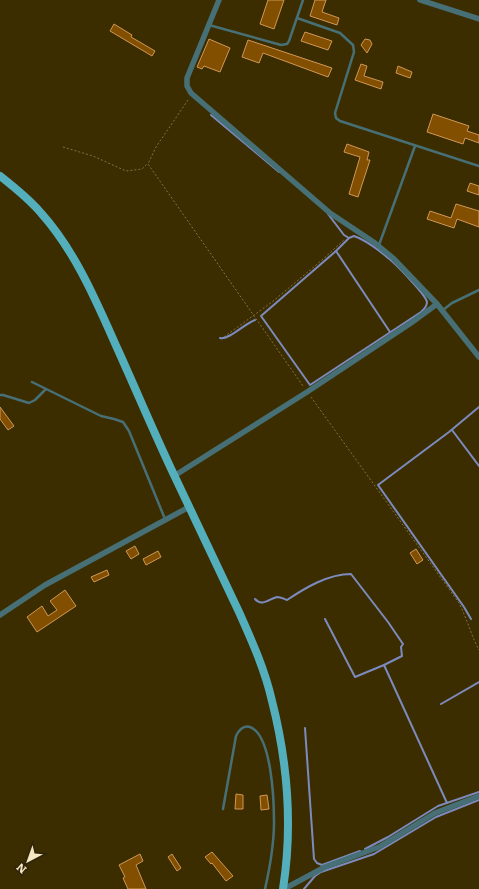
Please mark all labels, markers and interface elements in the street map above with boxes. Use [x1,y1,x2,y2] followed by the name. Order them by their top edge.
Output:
[8,841,48,881] north arrow
[12,860,30,878] text: N

